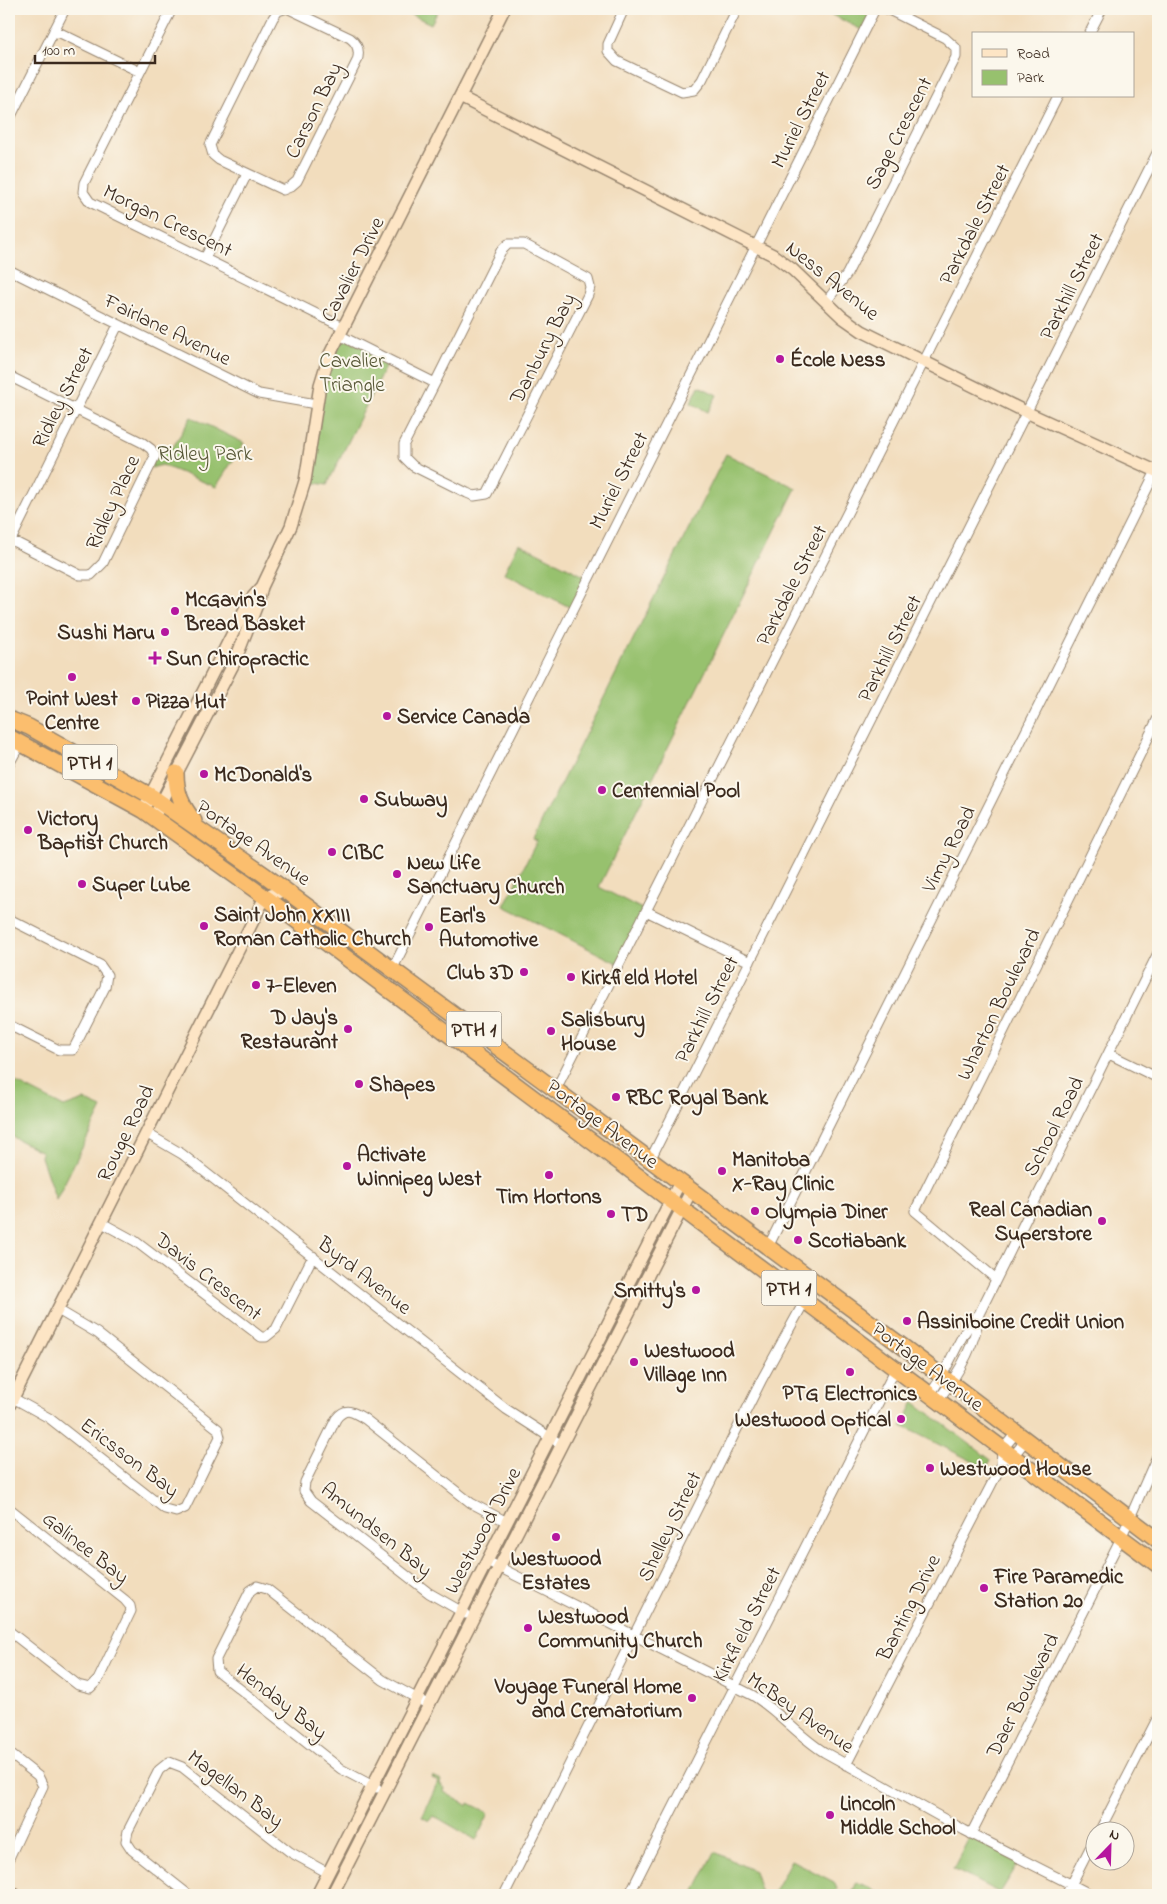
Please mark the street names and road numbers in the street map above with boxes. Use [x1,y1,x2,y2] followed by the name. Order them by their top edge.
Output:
[279,58,353,165] street label: Carson Bay
[764,66,839,174] street label: Muriel Street
[858,72,943,197] street label: Sage Crescent
[932,159,1019,291] street label: Parkdale Street
[96,177,237,268] street label: Morgan Crescent
[314,211,393,328] street label: Cavalier Drive
[1033,228,1113,346] street label: Parkhill Street
[778,234,886,329] street label: Ness Avenue
[98,287,236,375] street label: Fairlane Avenue
[503,288,586,411] street label: Danbury Bay
[25,342,104,455] street label: Ridley Street
[582,427,657,535] street label: Muriel Street
[79,450,151,556] street label: Ridley Place
[749,520,836,652] street label: Parkdale Street
[851,590,931,708] street label: Parkhill Street
[62,744,118,780] road number: PTH 1
[188,793,317,896] street label: Portage Avenue
[915,801,986,900] street label: Vimy Road
[950,924,1050,1086] street label: Wharton Boulevard
[668,951,748,1069] street label: Parkhill Street
[446,1012,502,1046] road number: PTH 1
[538,1072,665,1179] street label: Portage Avenue
[1017,1072,1093,1182] street label: School Road
[90,1080,165,1188] street label: Rouge Road
[147,1225,268,1329] street label: Davis Crescent
[308,1230,418,1325] street label: Byrd Avenue
[762,1270,816,1306] road number: PTH 1
[863,1315,990,1422] street label: Portage Avenue
[72,1411,185,1507] street label: Ericsson Bay
[438,1462,530,1600] street label: Westwood Drive
[631,1467,712,1588] street label: Shelley Street
[312,1476,438,1587] street label: Amundsen Bay
[34,1505,135,1594] street label: Galinee Bay
[870,1549,951,1668] street label: Banting Drive
[706,1562,790,1688] street label: Kirkfield Street
[979,1629,1068,1764] street label: Daer Boulevard
[227,1657,333,1750] street label: Henday Bay
[739,1665,860,1764] street label: McBey Avenue
[179,1743,289,1838] street label: Magellan Bay

